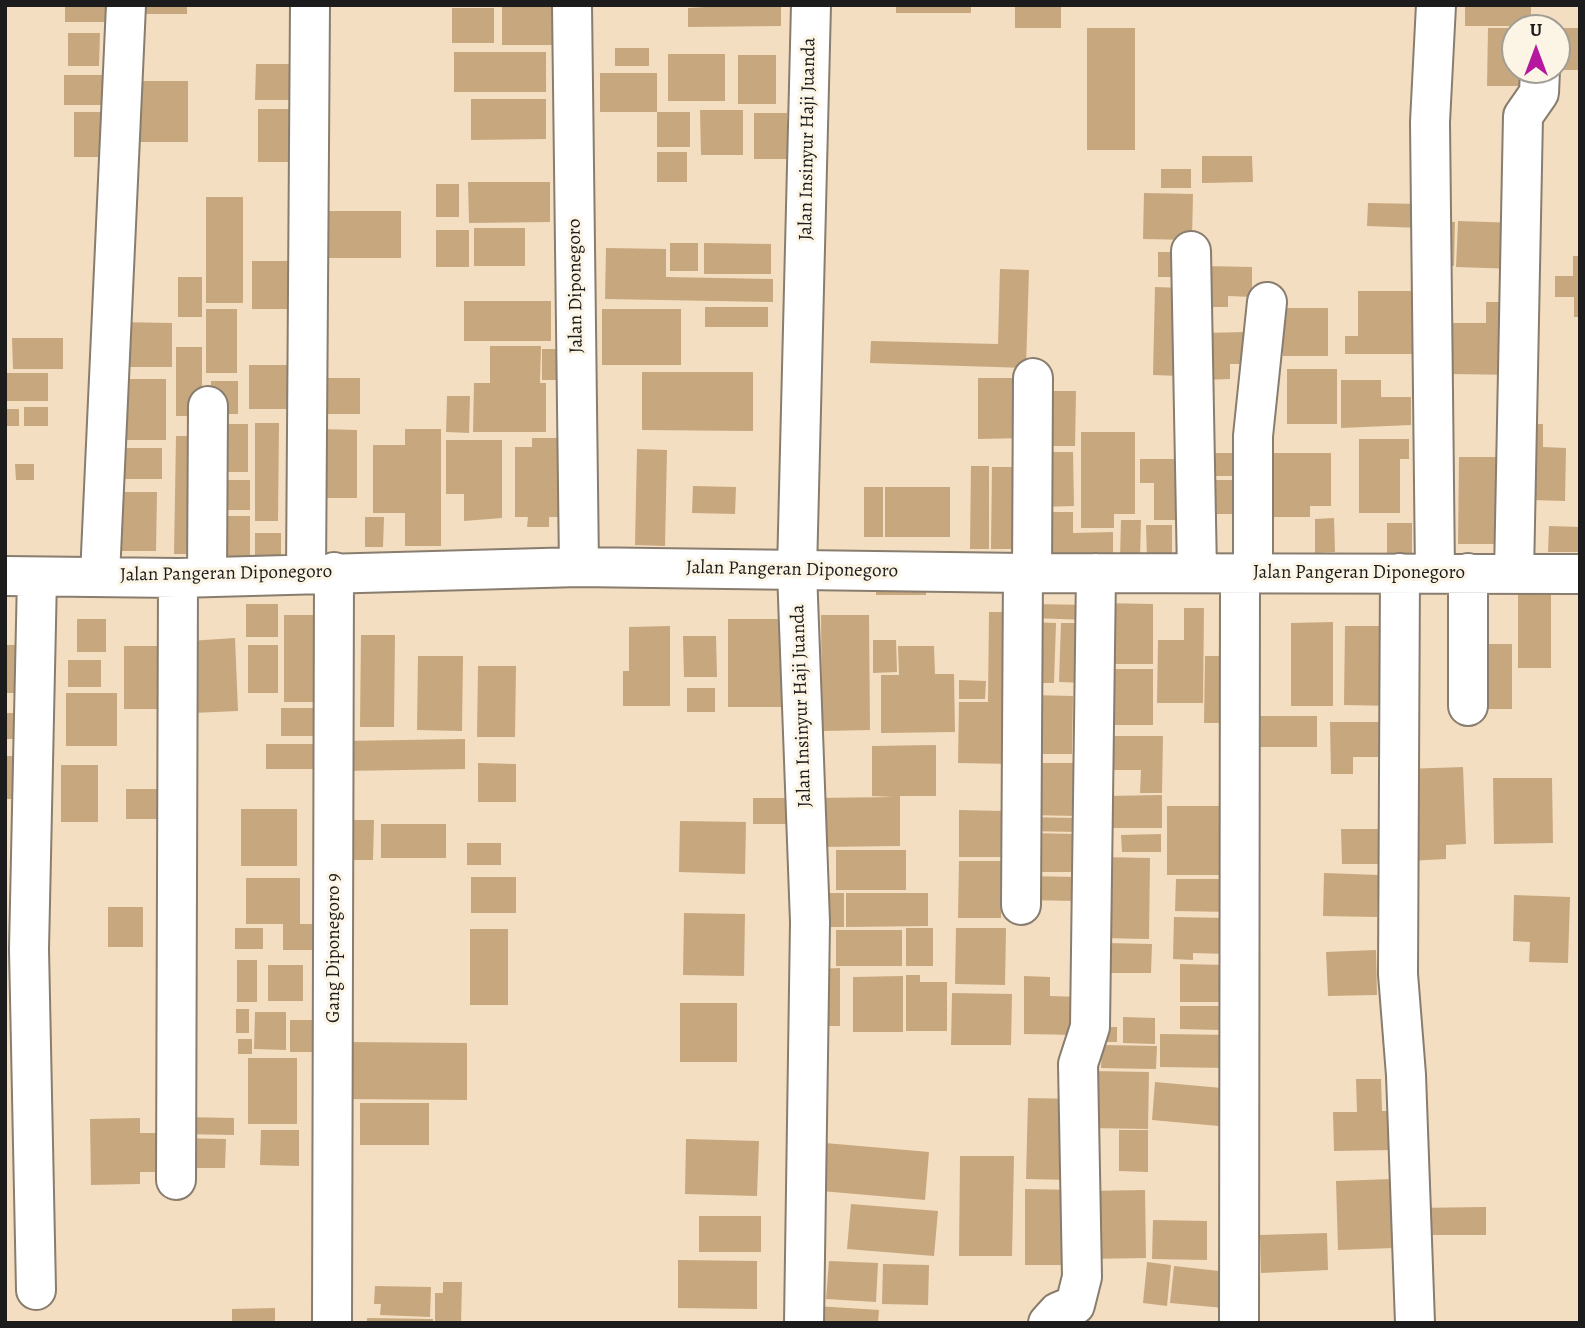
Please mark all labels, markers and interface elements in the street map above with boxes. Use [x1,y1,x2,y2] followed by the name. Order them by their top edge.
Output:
[1501,14,1571,84] north arrow
[1530,17,1542,43] text: U
[795,37,821,241] street label: Jalan Insinyur Haji Juanda
[563,218,589,354] street label: Jalan Diponegoro
[686,557,898,583] street label: Jalan Pangeran Diponegoro
[120,561,332,587] street label: Jalan Pangeran Diponegoro
[1253,562,1465,584] street label: Jalan Pangeran Diponegoro
[787,604,817,808] street label: Jalan Insinyur Haji Juanda
[323,873,345,1023] street label: Gang Diponegoro 9

